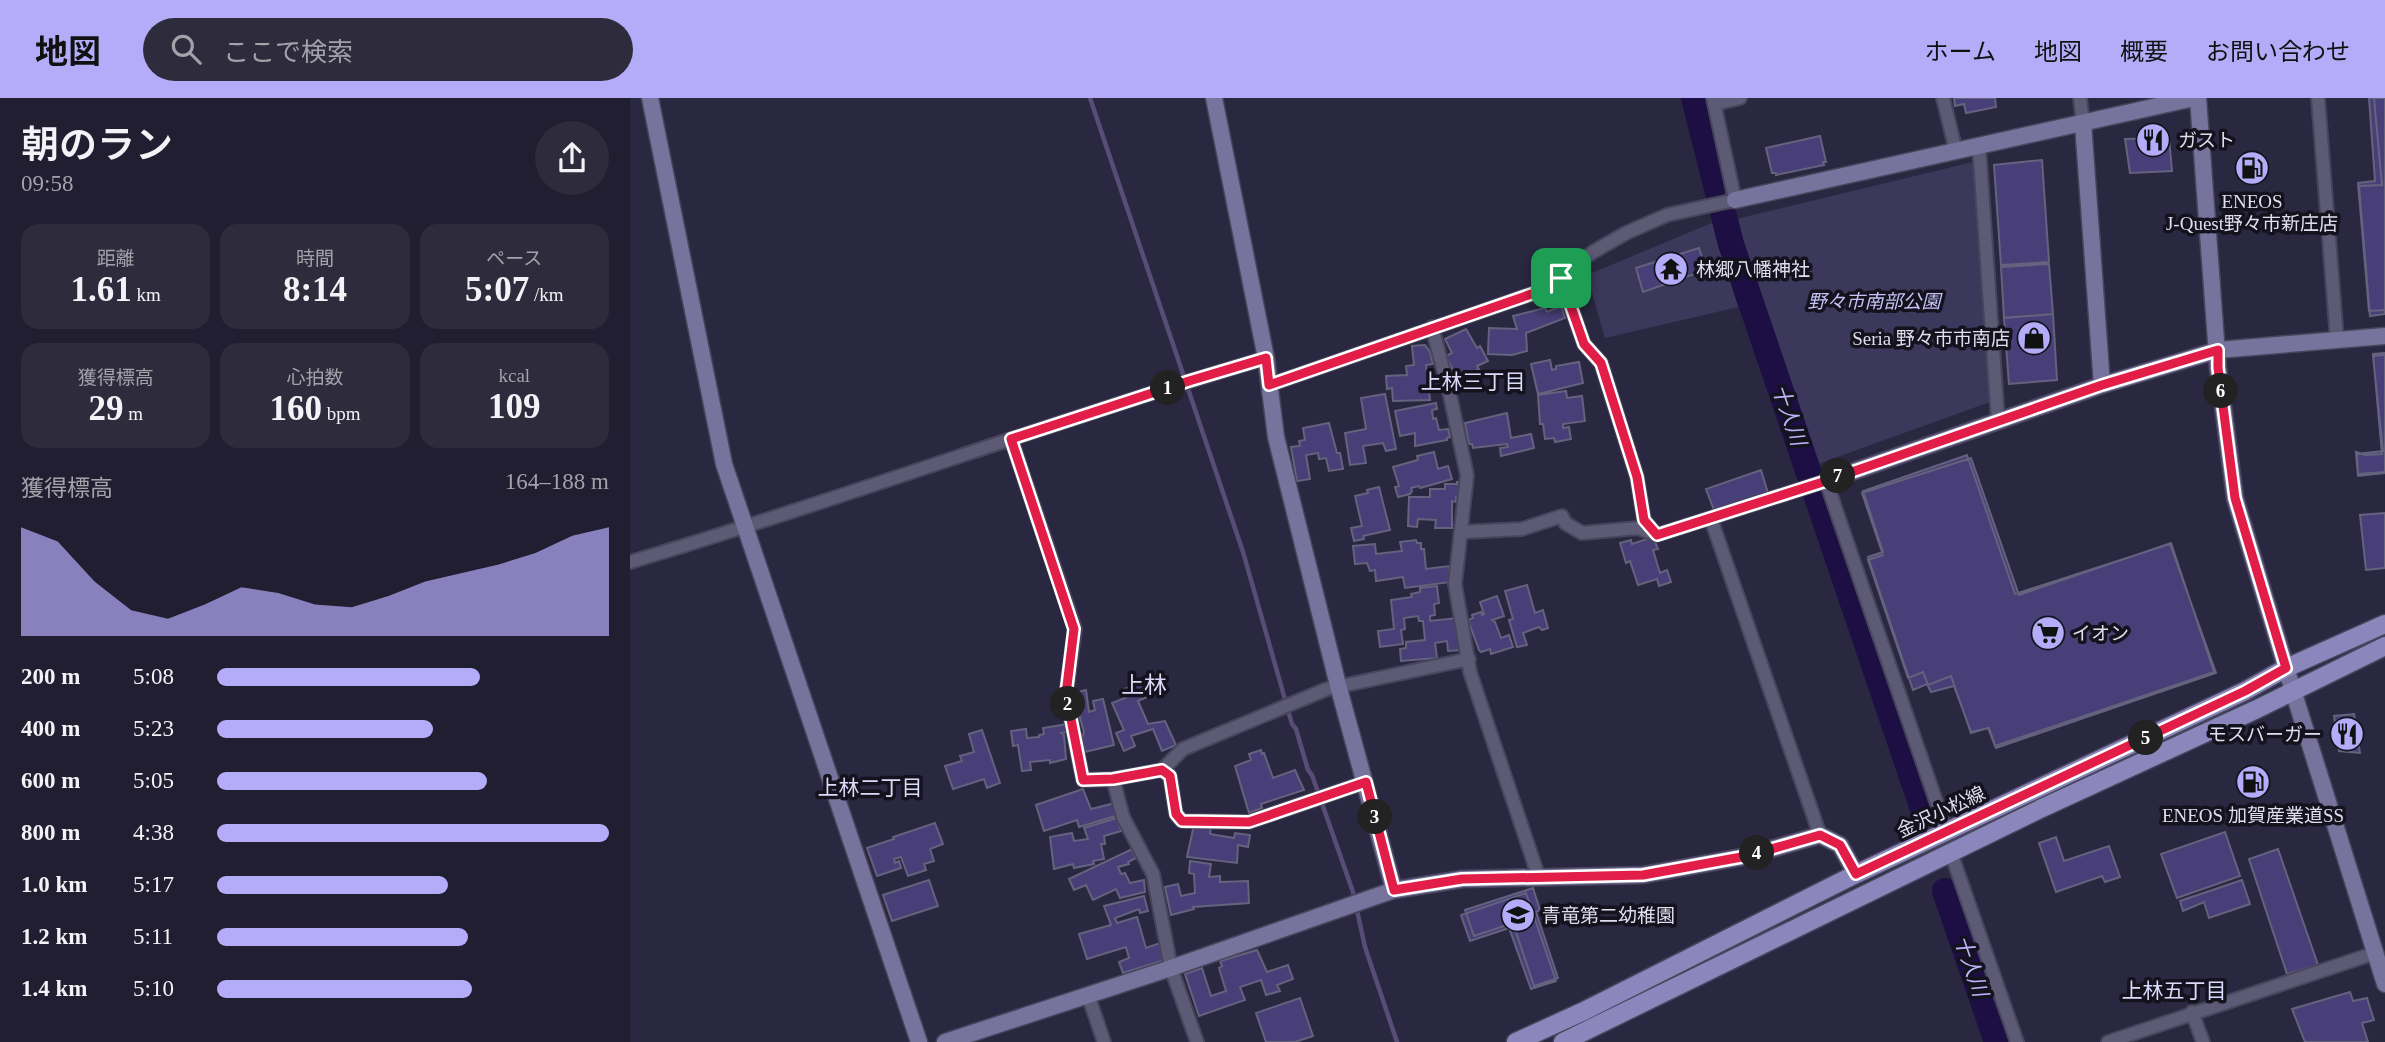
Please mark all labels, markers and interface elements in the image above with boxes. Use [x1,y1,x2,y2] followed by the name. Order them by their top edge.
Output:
[143,18,633,81] search box
[167,30,205,68] icon: search
[35,34,101,70] text: 地図
[223,38,353,67] text: ここで検索
[1925,39,1996,65] text: ホーム
[2034,39,2082,65] text: 地図
[2120,39,2168,65] text: 概要
[2206,39,2350,65] text: お問い合わせ
[535,121,609,195] button: share
[2134,121,2172,159] restaurant icon: ガスト
[21,124,173,166] text: 朝のラン
[2178,130,2235,151] place label: ガスト
[2233,149,2271,187] fuel station icon: ENEOS J-Quest野々市新庄店
[21,171,73,196] text: 09:58
[2166,191,2338,234] place label: ENEOS J-Quest野々市新庄店
[97,248,135,269] text: 距離
[296,248,334,269] text: 時間
[486,248,542,269] text: ペース
[1531,248,1591,308] pin
[1652,250,1690,288] temple icon: 林郷八幡神社
[1542,259,1580,297] icon: arrive
[1696,259,1810,280] place label: 林郷八幡神社
[71,270,132,309] text: 1.61
[283,270,347,309] text: 8:14
[465,270,529,309] text: 5:07
[132,284,161,305] text: km
[529,284,564,305] text: /km
[1807,291,1943,312] park label: 野々市南部公園
[2015,319,2053,357] shop icon: Seria 野々市市南店
[1852,328,2010,349] place label: Seria 野々市市南店
[498,365,530,386] text: kcal
[78,367,154,388] text: 獲得標高
[286,367,344,388] text: 心拍数
[1150,370,1186,406] pin: 1
[1421,370,1526,394] district label: 上林三丁目
[2204,374,2238,408] pin: 6
[1163,377,1172,398] text: 1
[2216,380,2225,401] text: 6
[1767,381,1811,451] water label: 十人川
[488,387,541,426] text: 109
[88,389,123,428] text: 29
[269,389,322,428] text: 160
[123,403,143,424] text: m
[322,403,361,424] text: bpm
[1820,458,1856,494] pin: 7
[1833,465,1842,486] text: 7
[505,469,609,494] text: 164–188 m
[21,476,113,501] text: 獲得標高
[2029,614,2067,652] supermarket icon: イオン
[2072,623,2129,644] place label: イオン
[21,664,80,689] text: 200 m
[133,664,174,689] text: 5:08
[1121,673,1167,698] district label: 上林
[1050,686,1086,722] pin: 2
[1063,693,1072,714] text: 2
[2328,715,2366,753] restaurant icon: モスバーガー
[21,716,80,741] text: 400 m
[133,716,174,741] text: 5:23
[2128,720,2164,756] pin: 5
[2208,724,2322,745] place label: モスバーガー
[2141,727,2150,748] text: 5
[2234,763,2272,801] fuel station icon: ENEOS 加賀産業道SS
[21,768,80,793] text: 600 m
[133,768,174,793] text: 5:05
[818,776,923,800] district label: 上林二丁目
[1894,782,1988,842] street label: 金沢小松線
[1358,800,1392,834] pin: 3
[2162,805,2344,826] place label: ENEOS 加賀産業道SS
[1370,806,1379,827] text: 3
[21,820,80,845] text: 800 m
[133,820,174,845] text: 4:38
[1740,836,1774,870] pin: 4
[1752,842,1761,863] text: 4
[21,872,87,897] text: 1.0 km
[133,872,174,897] text: 5:17
[1499,896,1537,934] school or university icon: 青竜第二幼稚園
[1542,905,1675,926] place label: 青竜第二幼稚園
[21,924,87,949] text: 1.2 km
[133,924,173,949] text: 5:11
[1949,932,1993,1002] water label: 十人川
[21,976,87,1001] text: 1.4 km
[133,976,174,1001] text: 5:10
[2122,979,2227,1003] district label: 上林五丁目

